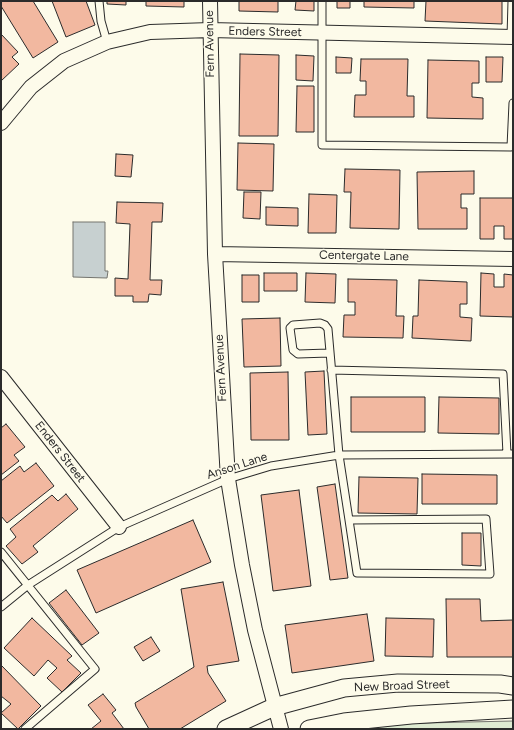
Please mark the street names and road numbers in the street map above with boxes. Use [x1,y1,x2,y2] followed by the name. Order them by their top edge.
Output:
[202,10,218,78] street label: Fern Avenue
[228,24,302,40] street label: Enders Street
[319,248,409,264] street label: Centergate Lane
[212,334,230,402] street label: Fern Avenue
[32,419,88,485] street label: Enders Street
[205,449,269,483] street label: Anson Lane
[354,677,450,695] street label: New Broad Street

